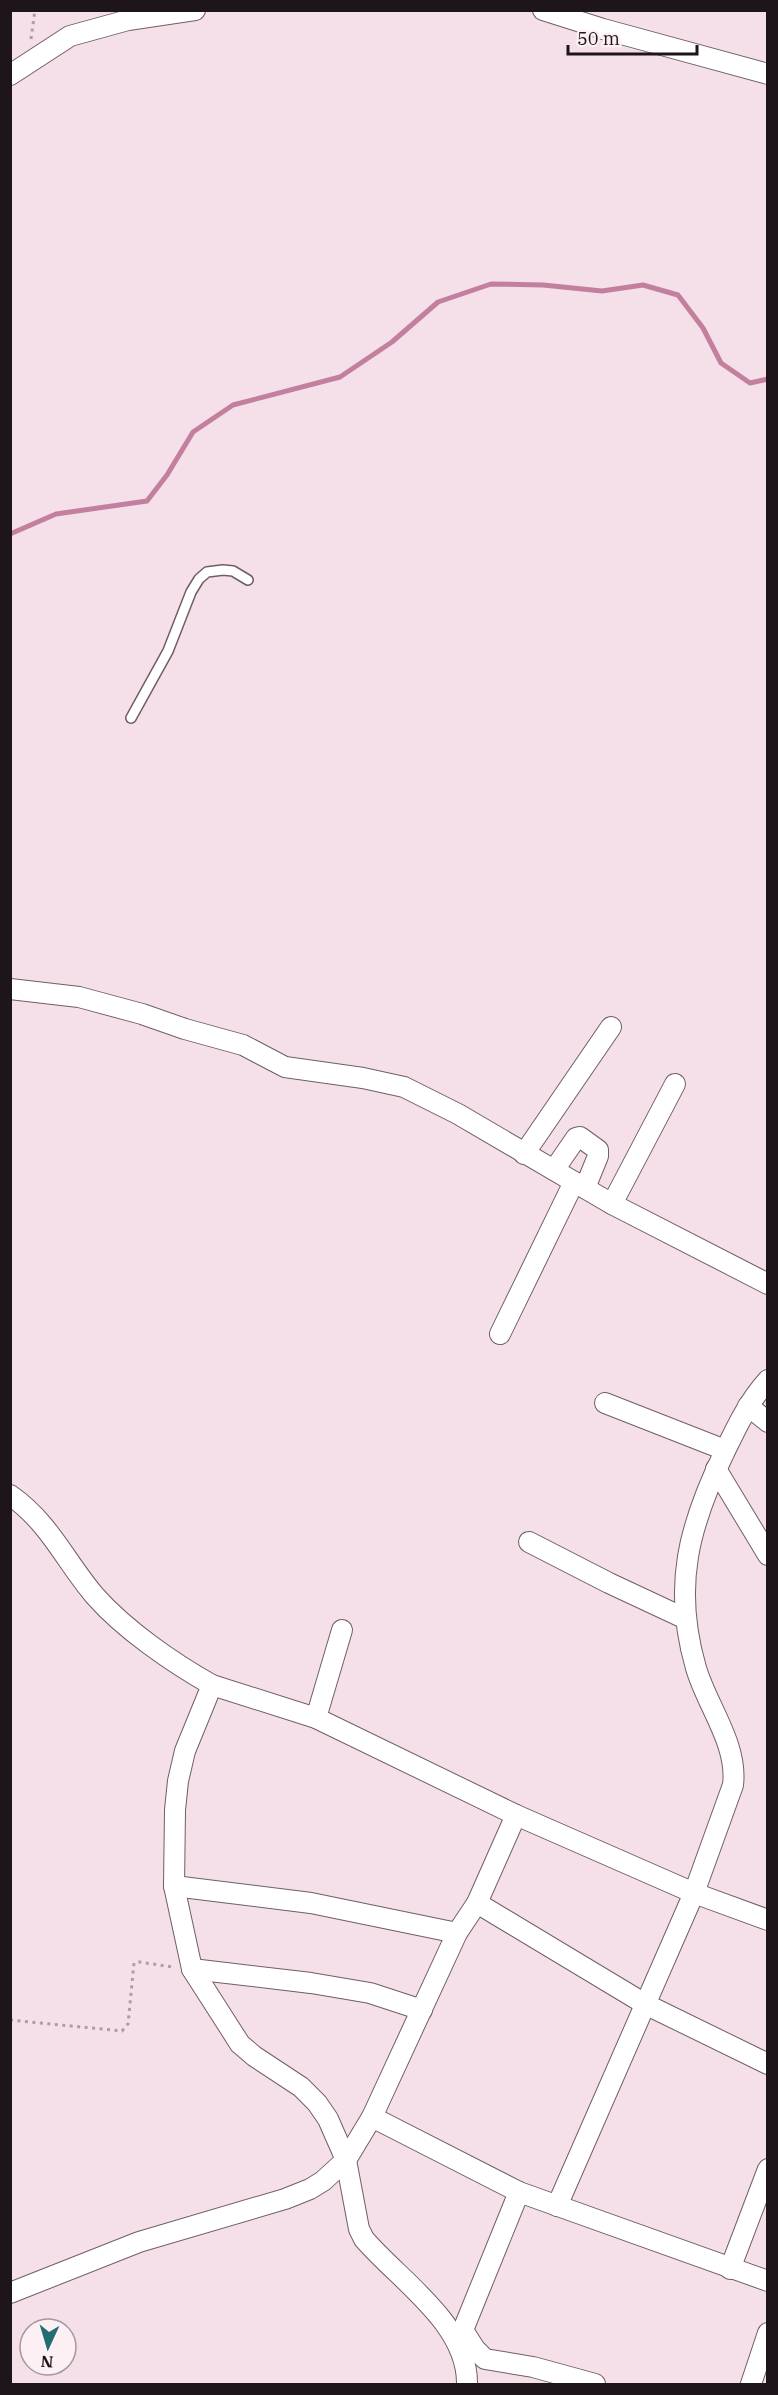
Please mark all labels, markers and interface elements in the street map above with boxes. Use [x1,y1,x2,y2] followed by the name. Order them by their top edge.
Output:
[568,18,697,56] scale bar
[577,27,620,50] text: 50 m
[18,2317,78,2377] north arrow
[40,2352,54,2372] text: N

